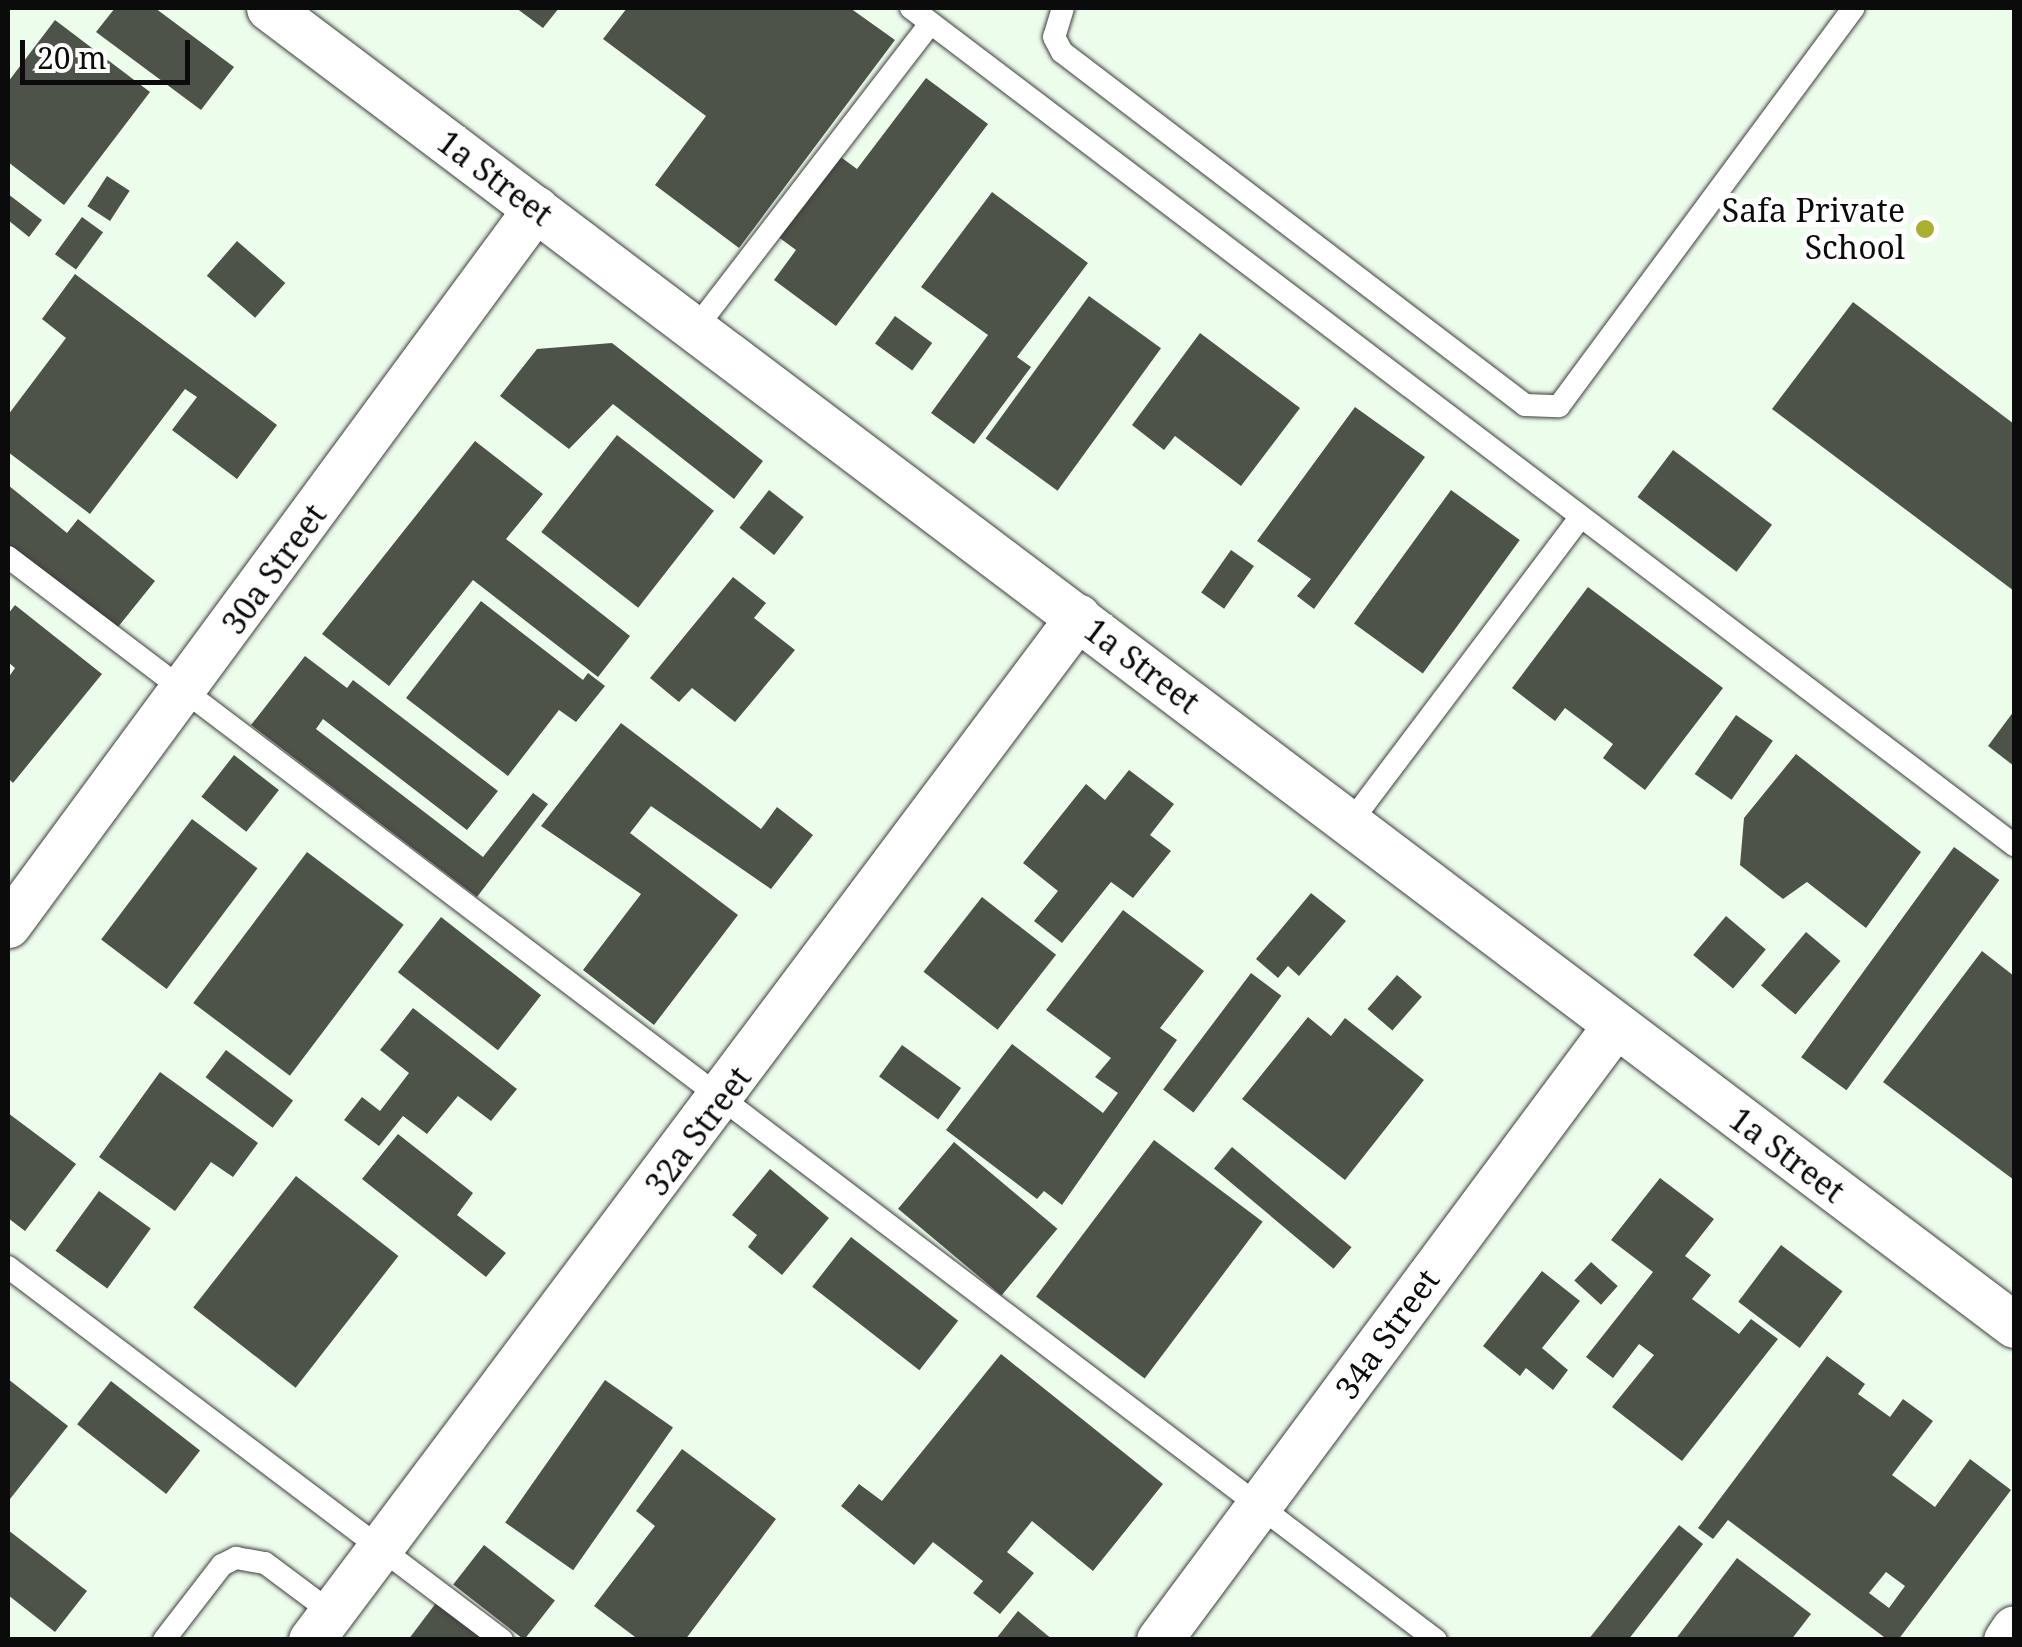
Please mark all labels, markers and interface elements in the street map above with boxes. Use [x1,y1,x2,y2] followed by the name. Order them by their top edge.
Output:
[25,20,195,82] scale bar
[37,37,107,78] text: 20 m
[430,123,560,233] street label: 1a Street
[1722,192,1905,267] place label: Safa Private School
[1914,218,1936,240] marker: Safa Private School
[214,496,334,642] street label: 30a Street
[1077,611,1207,721] street label: 1a Street
[637,1059,759,1203] street label: 32a Street
[1722,1100,1852,1210] street label: 1a Street
[1327,1261,1447,1407] street label: 34a Street

